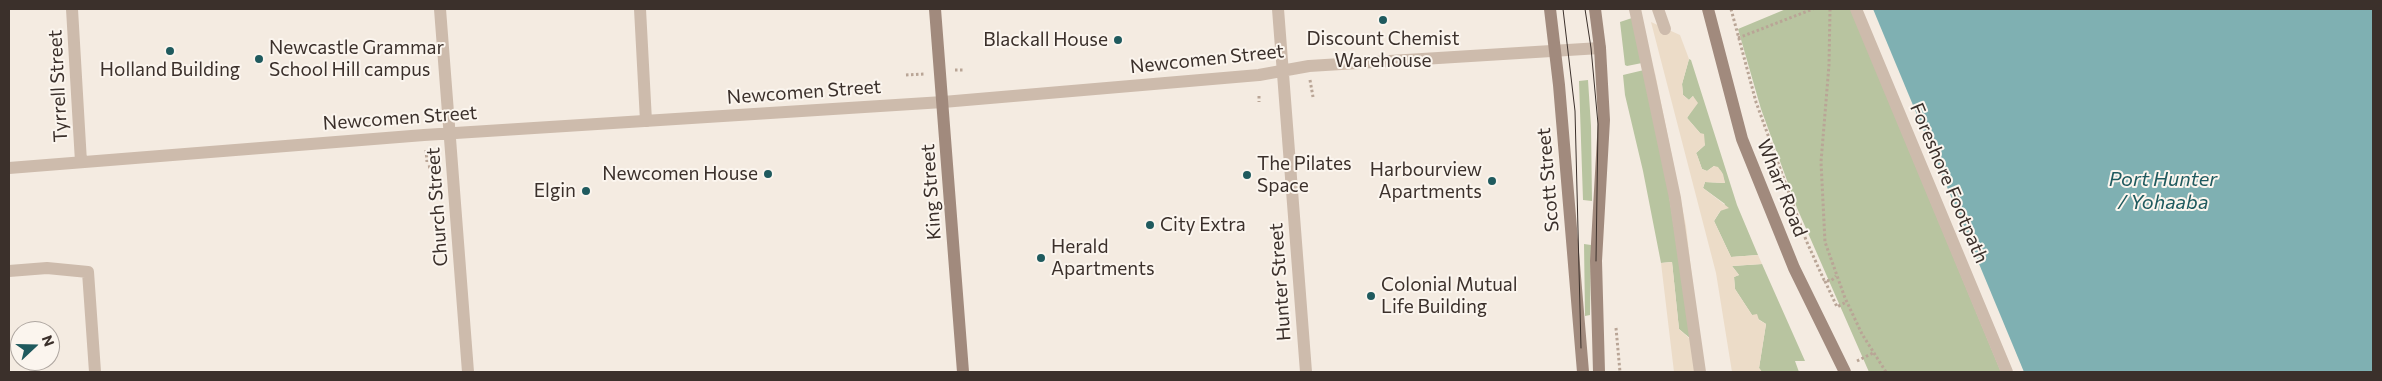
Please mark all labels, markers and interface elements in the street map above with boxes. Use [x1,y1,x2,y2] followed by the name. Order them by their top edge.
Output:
[1377,14,1389,26] marker: Discount Chemist Warehouse
[1307,28,1459,72] place label: Discount Chemist Warehouse
[44,29,72,143] street label: Tyrrell Street
[983,29,1108,51] place label: Blackall House
[1112,34,1124,46] marker: Blackall House
[269,37,444,81] place label: Newcastle Grammar School Hill campus
[1129,40,1285,78] street label: Newcomen Street
[164,45,176,57] marker: Holland Building
[253,53,265,65] marker: Newcastle Grammar School Hill campus
[100,59,240,81] place label: Holland Building
[726,75,882,109] street label: Newcomen Street
[1905,100,1993,266] street label: Foreshore Footpath
[322,101,478,135] street label: Newcomen Street
[1532,127,1564,233] street label: Scott Street
[1752,136,1812,240] street label: Wharf Road
[916,143,946,241] street label: King Street
[421,147,453,267] street label: Church Street
[1257,153,1352,197] place label: The Pilates Space
[1370,159,1482,203] place label: Harbourview Apartments
[602,163,758,185] place label: Newcomen House
[2109,167,2217,214] water label: Port Hunter / Yohaaba
[762,168,774,180] marker: Newcomen House
[1241,169,1253,181] marker: The Pilates Space
[1486,175,1498,187] marker: Harbourview Apartments
[534,180,576,202] place label: Elgin
[580,185,592,197] marker: Elgin
[1160,214,1246,236] place label: City Extra
[1144,219,1156,231] marker: City Extra
[1265,222,1295,342] street label: Hunter Street
[1051,236,1155,280] place label: Herald Apartments
[1035,252,1047,264] marker: Herald Apartments
[1381,274,1518,318] place label: Colonial Mutual Life Building
[1365,290,1377,302] marker: Colonial Mutual Life Building
[10,321,60,371] north arrow
[39,333,58,349] text: N

